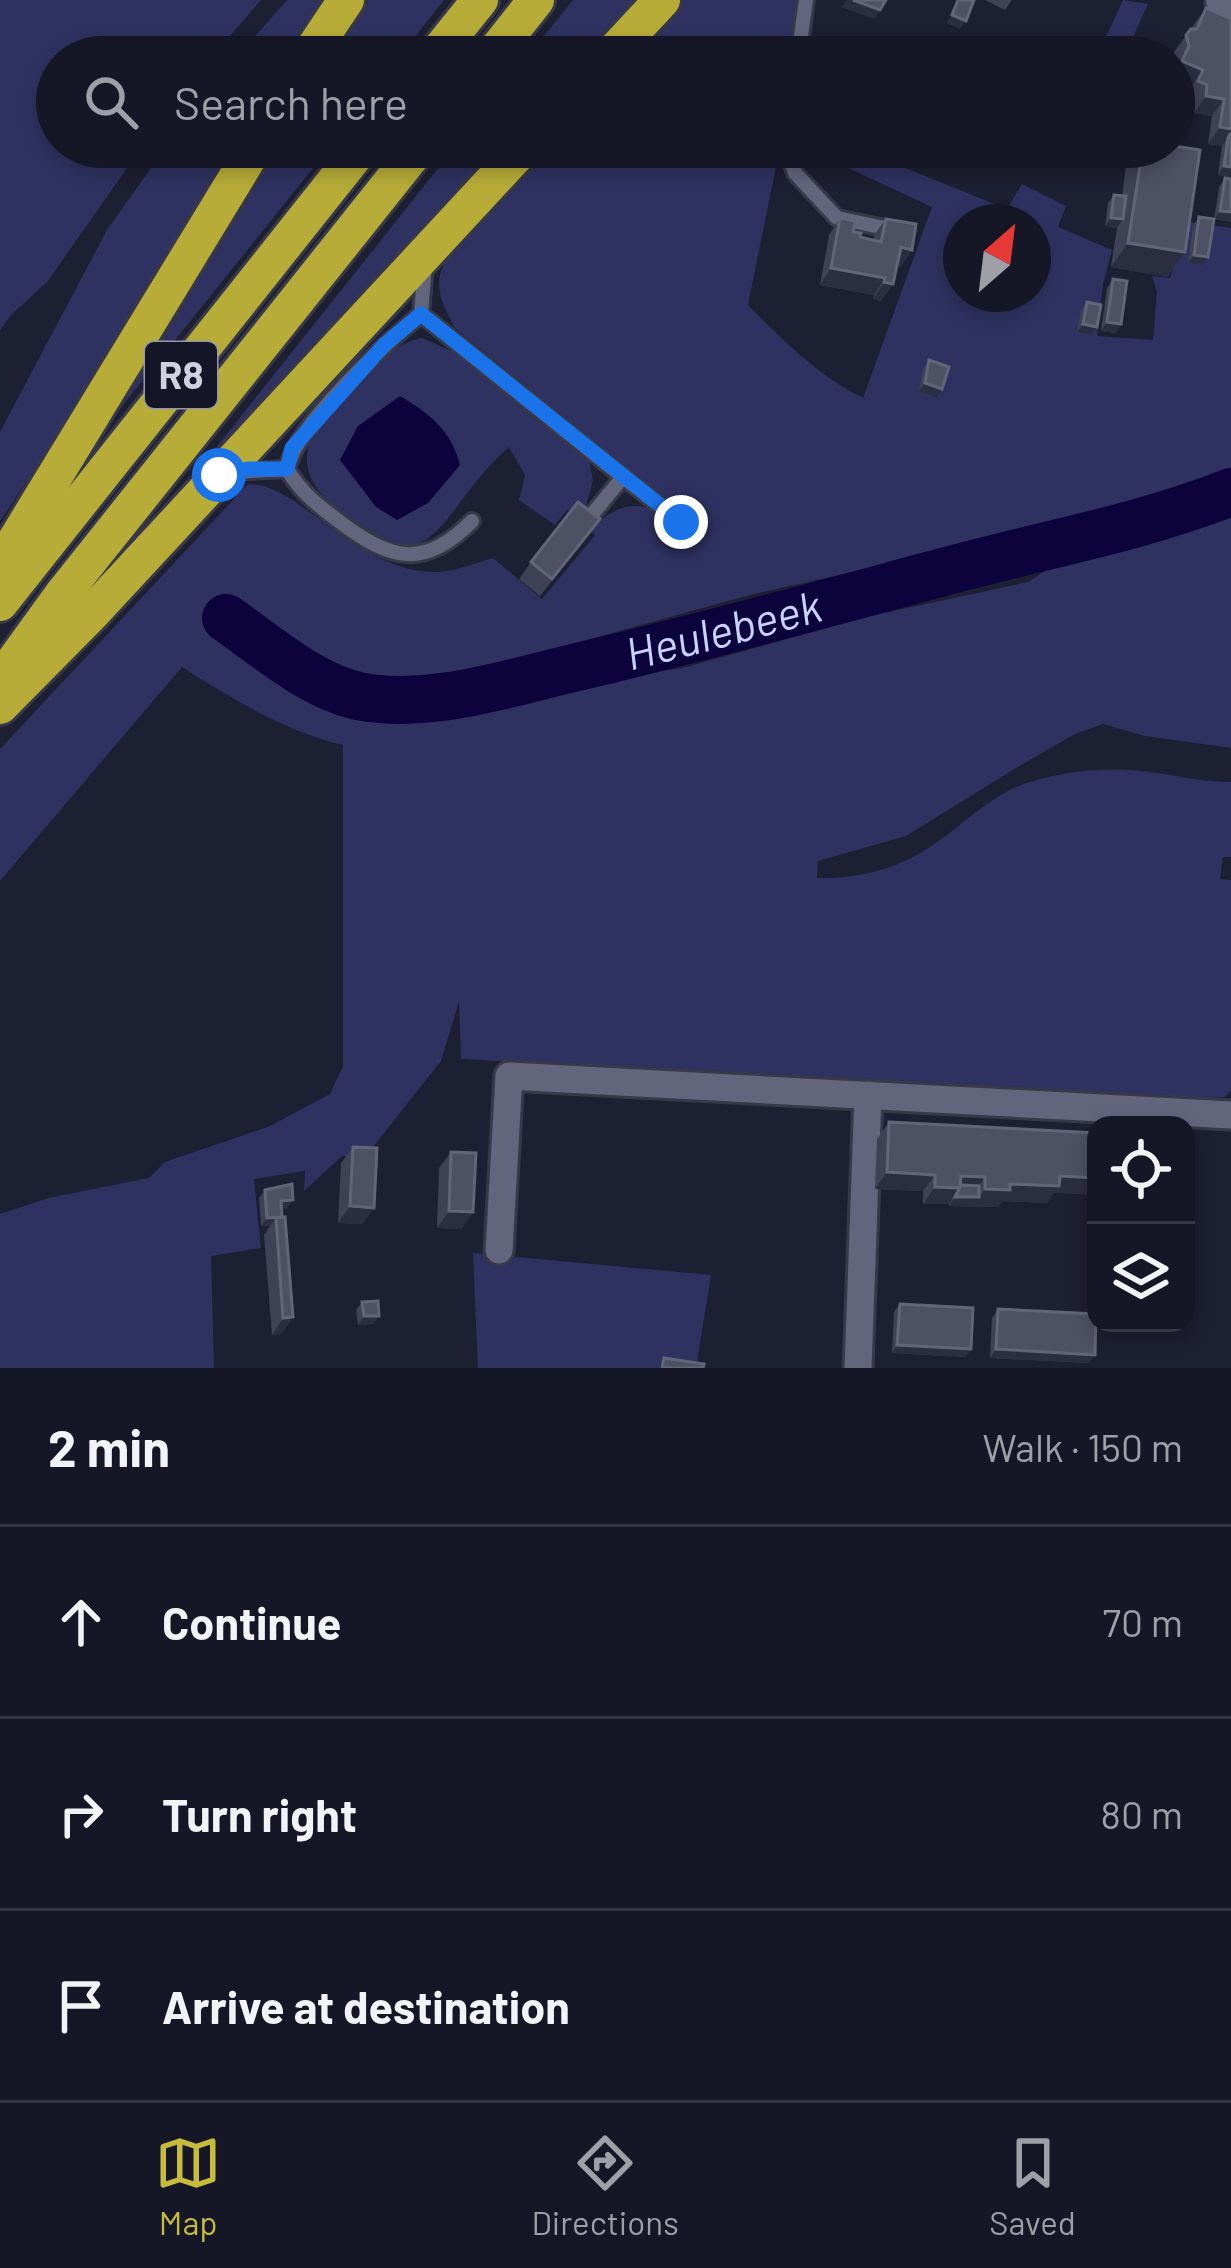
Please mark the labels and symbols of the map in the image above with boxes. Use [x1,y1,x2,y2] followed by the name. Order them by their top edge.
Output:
[943,204,1051,312] north arrow
[145,342,217,408] road number: R8
[192,448,246,502] route start
[654,495,708,549] route end
[619,577,827,680] water label: Heulebeek

